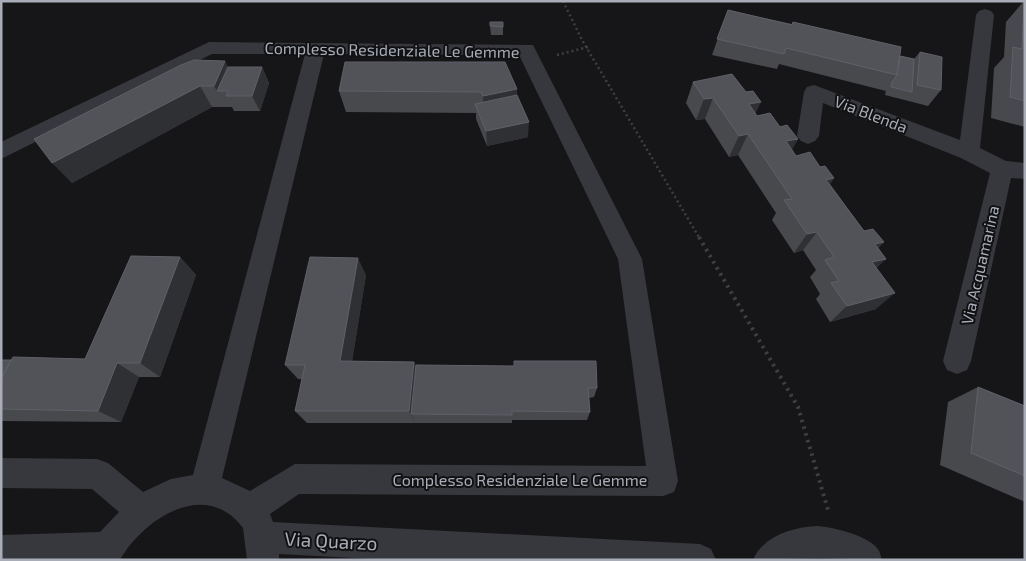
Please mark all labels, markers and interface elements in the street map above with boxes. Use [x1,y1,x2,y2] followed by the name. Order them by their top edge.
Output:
[264,38,520,61] street label: Complesso Residenziale Le Gemme
[832,91,910,136] street label: Via Blenda
[957,203,1002,326] street label: Via Acquamarina
[393,470,647,489] street label: Complesso Residenziale Le Gemme
[284,527,378,554] street label: Via Quarzo

